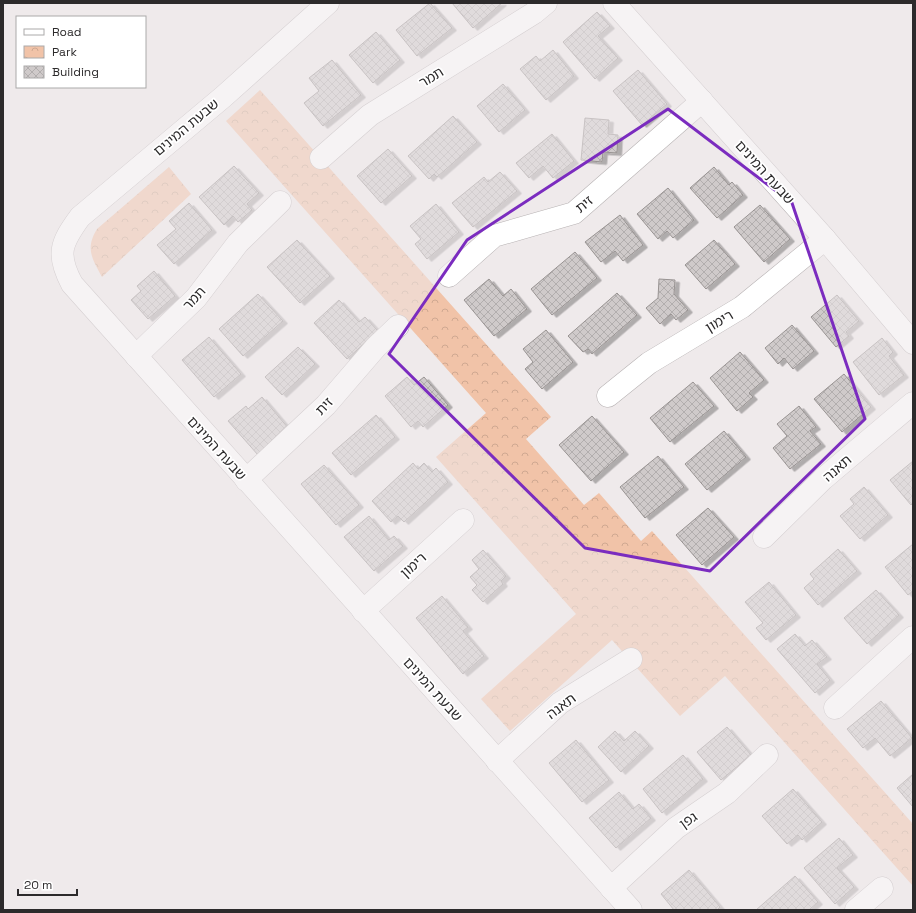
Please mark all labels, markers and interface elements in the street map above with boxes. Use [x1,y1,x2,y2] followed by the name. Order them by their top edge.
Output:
[16,16,146,88] legend
[52,24,81,40] text: Road
[52,44,77,60] text: Park
[415,63,447,91] street label: תמר
[52,64,99,80] text: Building
[150,94,222,160] street label: שבעת המינים
[732,136,798,208] street label: שבעת המינים
[571,191,597,217] street label: זית
[179,282,209,314] street label: תמר
[702,306,736,336] street label: רימון
[311,393,337,419] street label: זית
[184,412,250,484] street label: שבעת המינים
[819,451,855,485] street label: תאנה
[396,548,430,582] street label: רימון
[400,653,466,725] street label: שבעת המינים
[543,689,579,723] street label: תאנה
[676,807,700,833] street label: גפן
[18,871,77,897] scale bar
[24,877,52,893] text: 20 m

